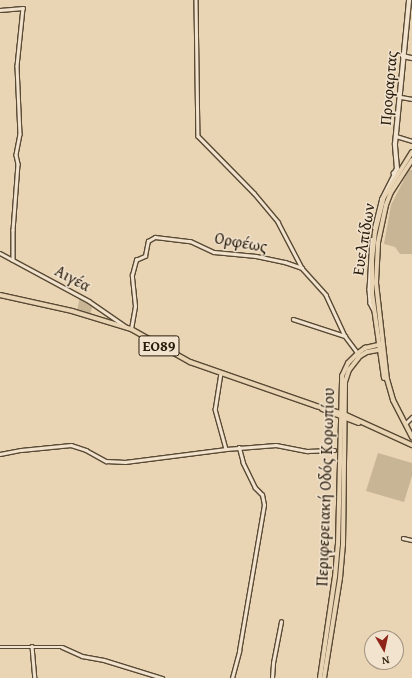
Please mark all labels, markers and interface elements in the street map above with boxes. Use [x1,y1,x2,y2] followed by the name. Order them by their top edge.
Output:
[375,50,401,126] street label: Προφαρτας
[348,201,378,277] street label: Ευελπίδων
[213,228,269,256] street label: Ορφέως
[52,261,94,295] street label: Αιγέα
[138,333,180,359] road number: ΕΟ89
[312,387,338,587] street label: Περιφερειακή Οδός Κορωπίου
[364,630,404,670] north arrow
[381,652,391,669] text: N

